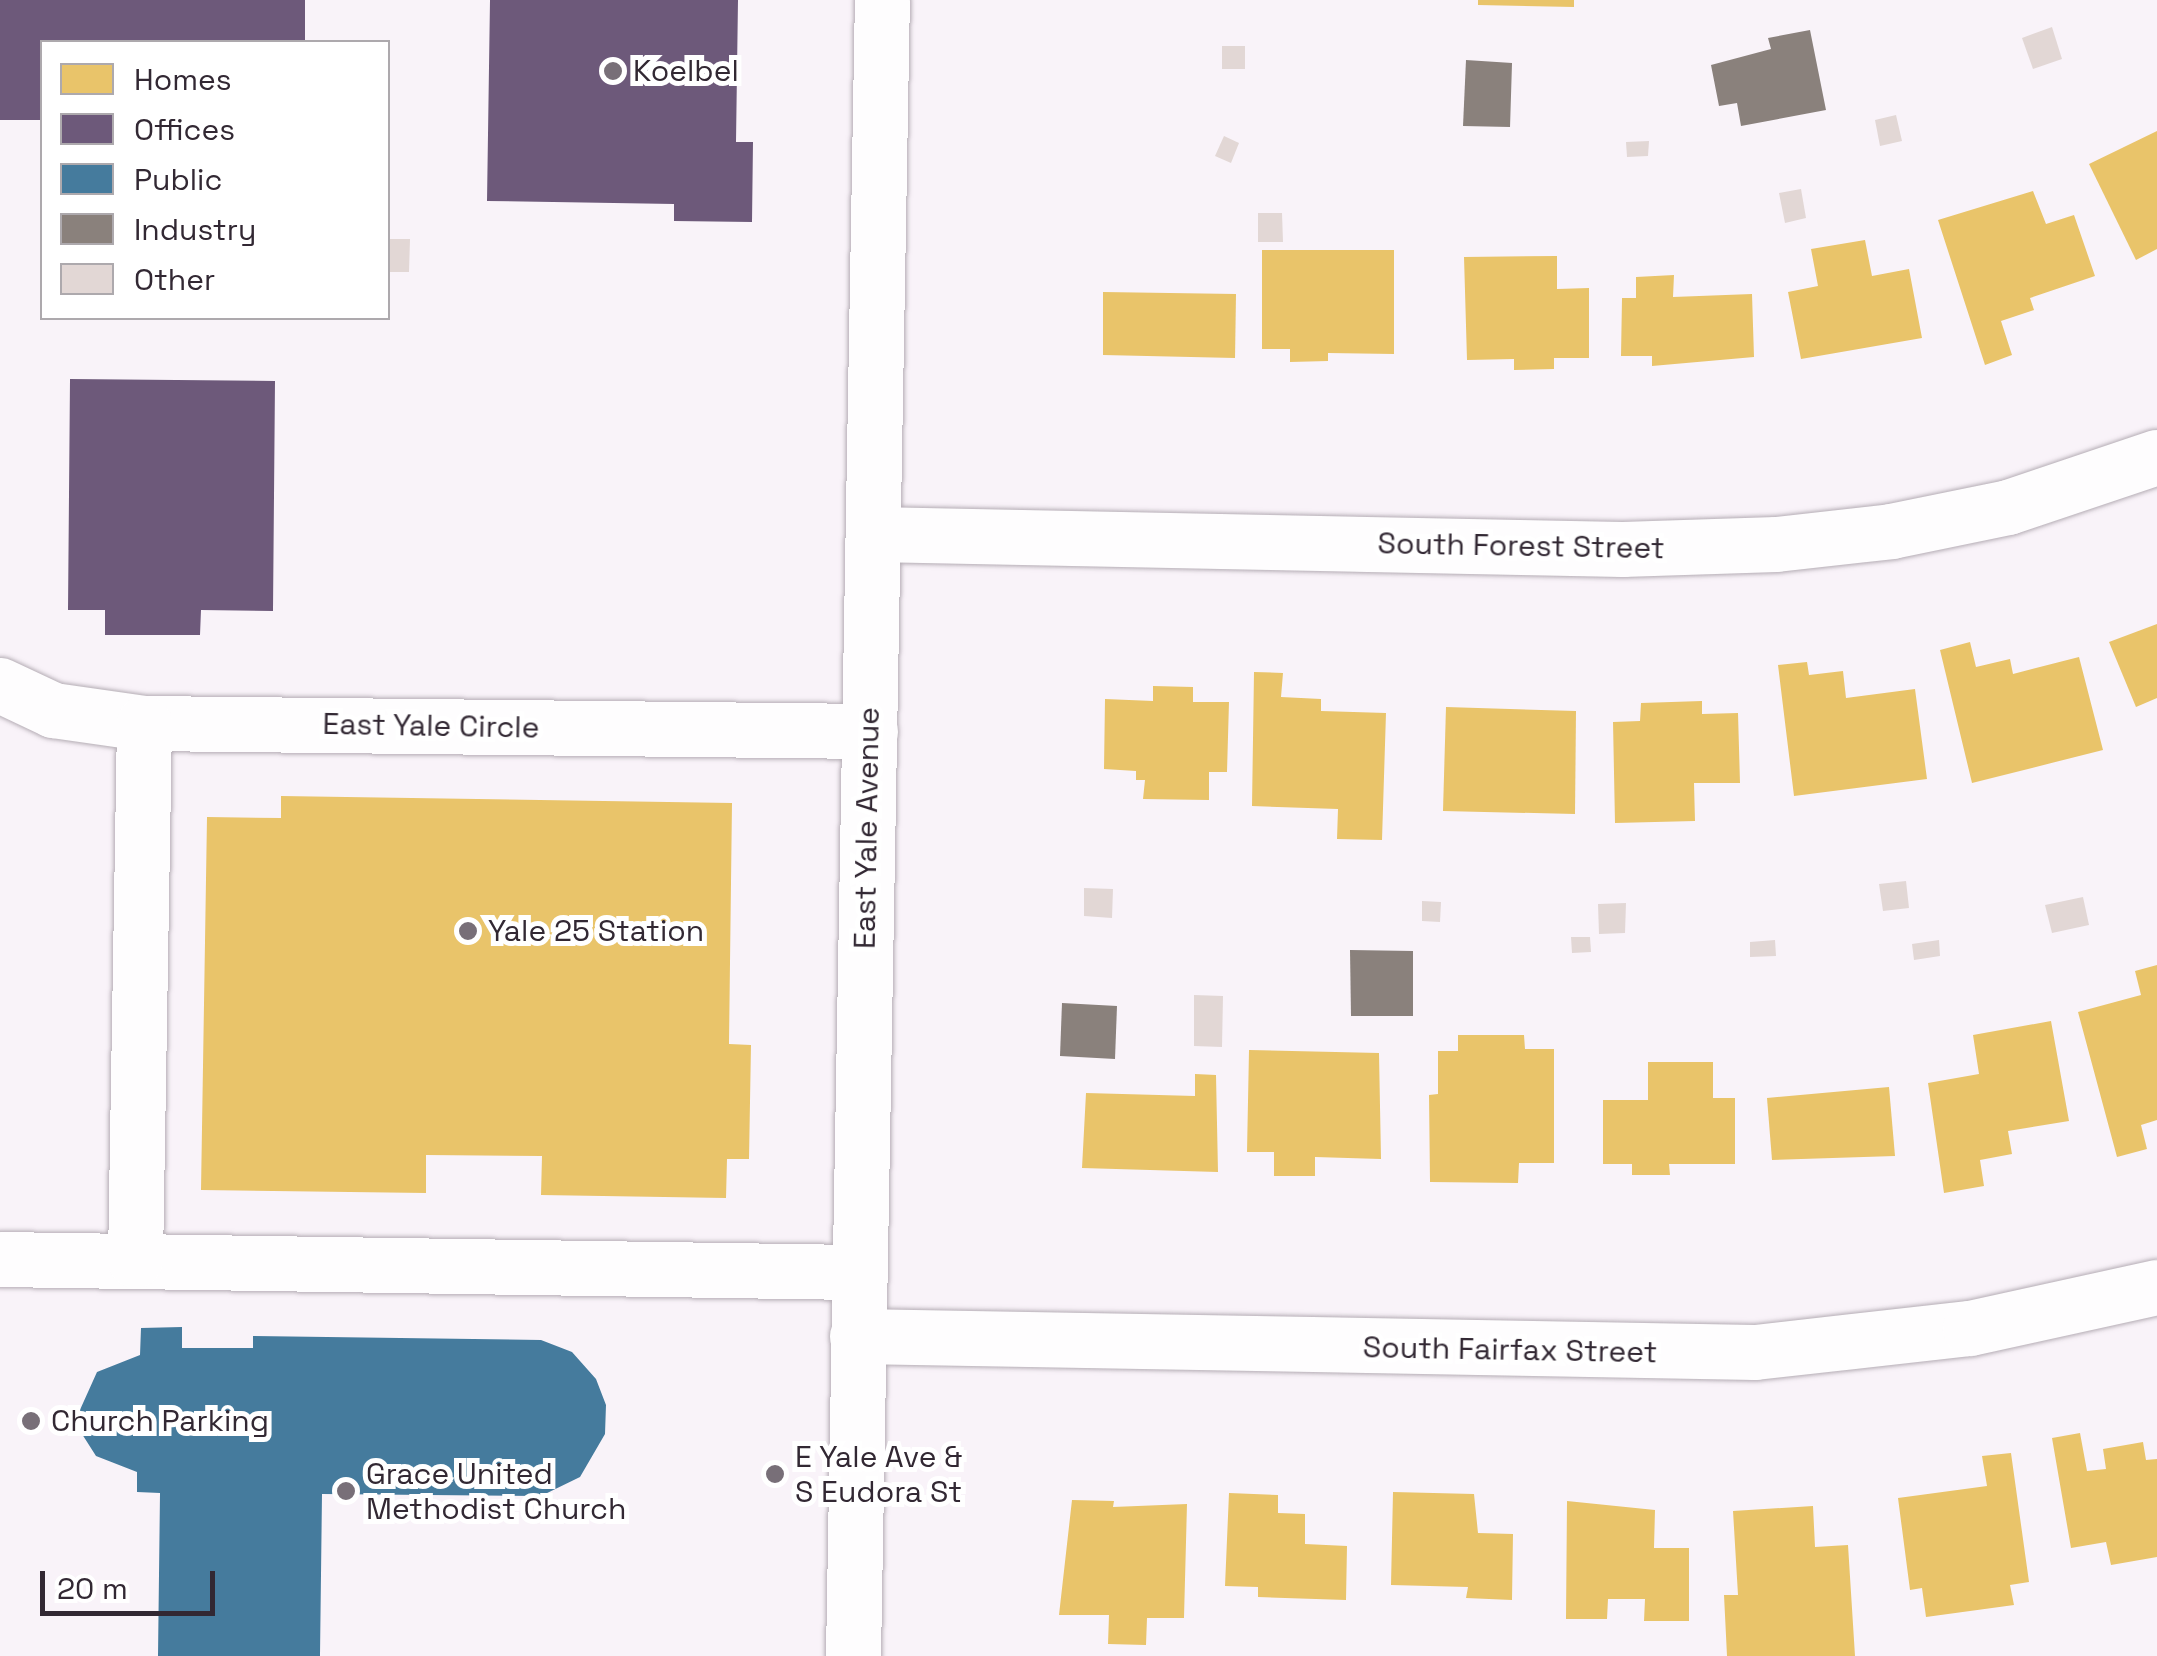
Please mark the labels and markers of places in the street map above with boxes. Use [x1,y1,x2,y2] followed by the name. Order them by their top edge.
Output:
[633,53,739,89] place label: Koelbel
[602,60,624,82] marker: Koelbel
[488,913,704,949] place label: Yale 25 Station
[457,920,479,942] marker: Yale 25 Station
[51,1403,269,1439] place label: Church Parking
[20,1410,42,1432] marker: Church Parking
[795,1439,963,1510] place label: E Yale Ave & S Eudora St
[366,1456,626,1526] place label: Grace United Methodist Church
[764,1463,786,1485] marker: E Yale Ave & S Eudora St
[335,1480,357,1502] marker: Grace United Methodist Church

